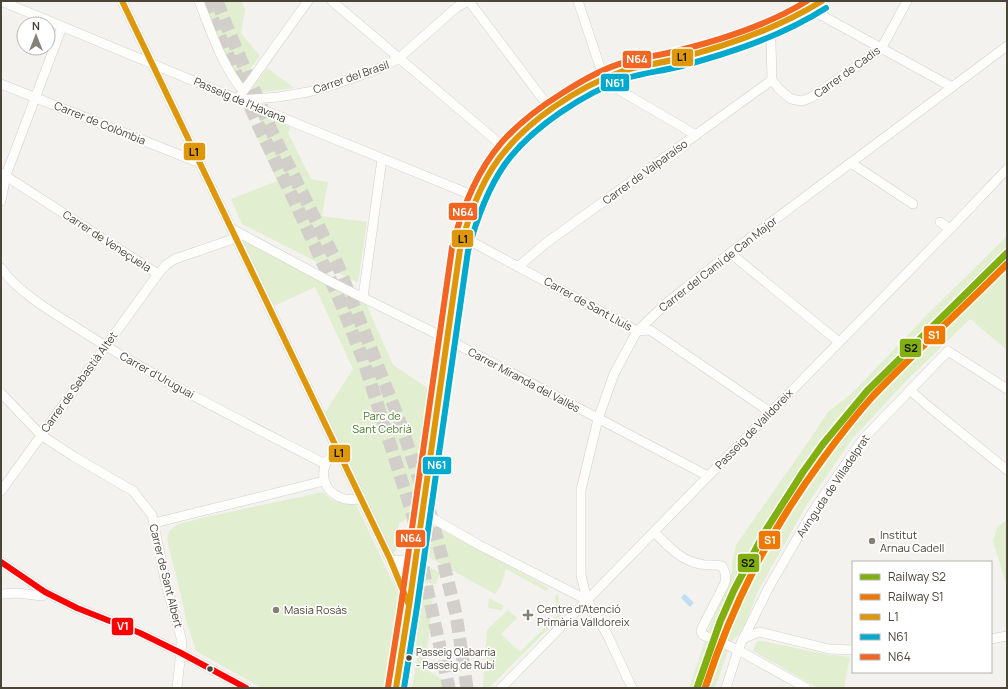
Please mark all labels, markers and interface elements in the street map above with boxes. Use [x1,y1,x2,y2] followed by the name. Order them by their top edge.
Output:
[16,16,56,56] north arrow
[32,18,40,33] text: N
[811,42,883,101] street label: Carrer de Cadis
[671,48,694,67] line badge: L1
[677,49,687,64] text: L1
[622,50,652,69] line badge: N64
[626,51,648,66] text: N64
[311,56,391,97] street label: Carrer del Brasil
[192,73,289,126] street label: Passeig de l'Havana
[600,73,630,92] line badge: N61
[605,75,625,90] text: N61
[52,97,148,148] street label: Carrer de Colòmbia
[599,135,691,208] street label: Carrer de Valparaíso
[183,142,206,161] line badge: L1
[189,144,199,159] text: L1
[448,202,478,221] line badge: N64
[452,204,474,219] text: N64
[60,206,154,275] street label: Carrer de Veneçuela
[655,213,780,315] street label: Carrer del Camí de Can Major
[451,229,474,248] line badge: L1
[458,231,468,246] text: L1
[541,273,635,334] street label: Carrer de Sant Lluís
[923,325,946,345] line badge: S1
[928,327,940,342] text: S1
[37,328,120,435] street label: Carrer de Sebastià Altet
[899,338,922,358] line badge: S2
[904,340,918,355] text: S2
[466,344,583,416] street label: Carrer Miranda del Vallès
[117,348,197,401] street label: Carrer d'Uruguai
[711,385,796,472] street label: Passeig de Valldoreix
[352,408,412,436] park label: Parc de Sant Cebrià
[793,431,873,540] street label: Avinguda de Villadelprat
[328,444,351,463] line badge: L1
[334,445,344,460] text: L1
[422,456,452,475] line badge: N61
[427,457,447,472] text: N61
[146,522,187,629] street label: Carrer de Sant Albert
[880,527,944,555] place label: Institut Arnau Cadell
[395,529,426,548] line badge: N64
[400,530,422,545] text: N64
[758,530,781,550] line badge: S1
[764,532,776,547] text: S1
[867,536,877,546] marker: Institut Arnau Cadell
[737,553,760,573] line badge: S2
[741,555,755,570] text: S2
[852,561,992,673] legend
[888,568,946,585] text: Railway S2
[888,588,944,605] text: Railway S1
[537,601,630,629] place label: Centre d'Atenció Primària Valldoreix
[284,602,347,617] place label: Masia Rosás
[271,605,281,615] marker: Masia Rosás
[888,608,899,625] text: L1
[522,609,534,621] marker: Centre d'Atenció Primària Valldoreix
[111,617,134,636] line badge: V1
[117,618,129,633] text: V1
[888,628,908,645] text: N61
[416,645,496,672] place label: Passeig Olabarria - Passeig de Rubí
[888,648,911,665] text: N64
[404,653,414,663] marker: Passeig Olabarria - Passeig de Rubí
[205,664,215,674] unlabelled marker

